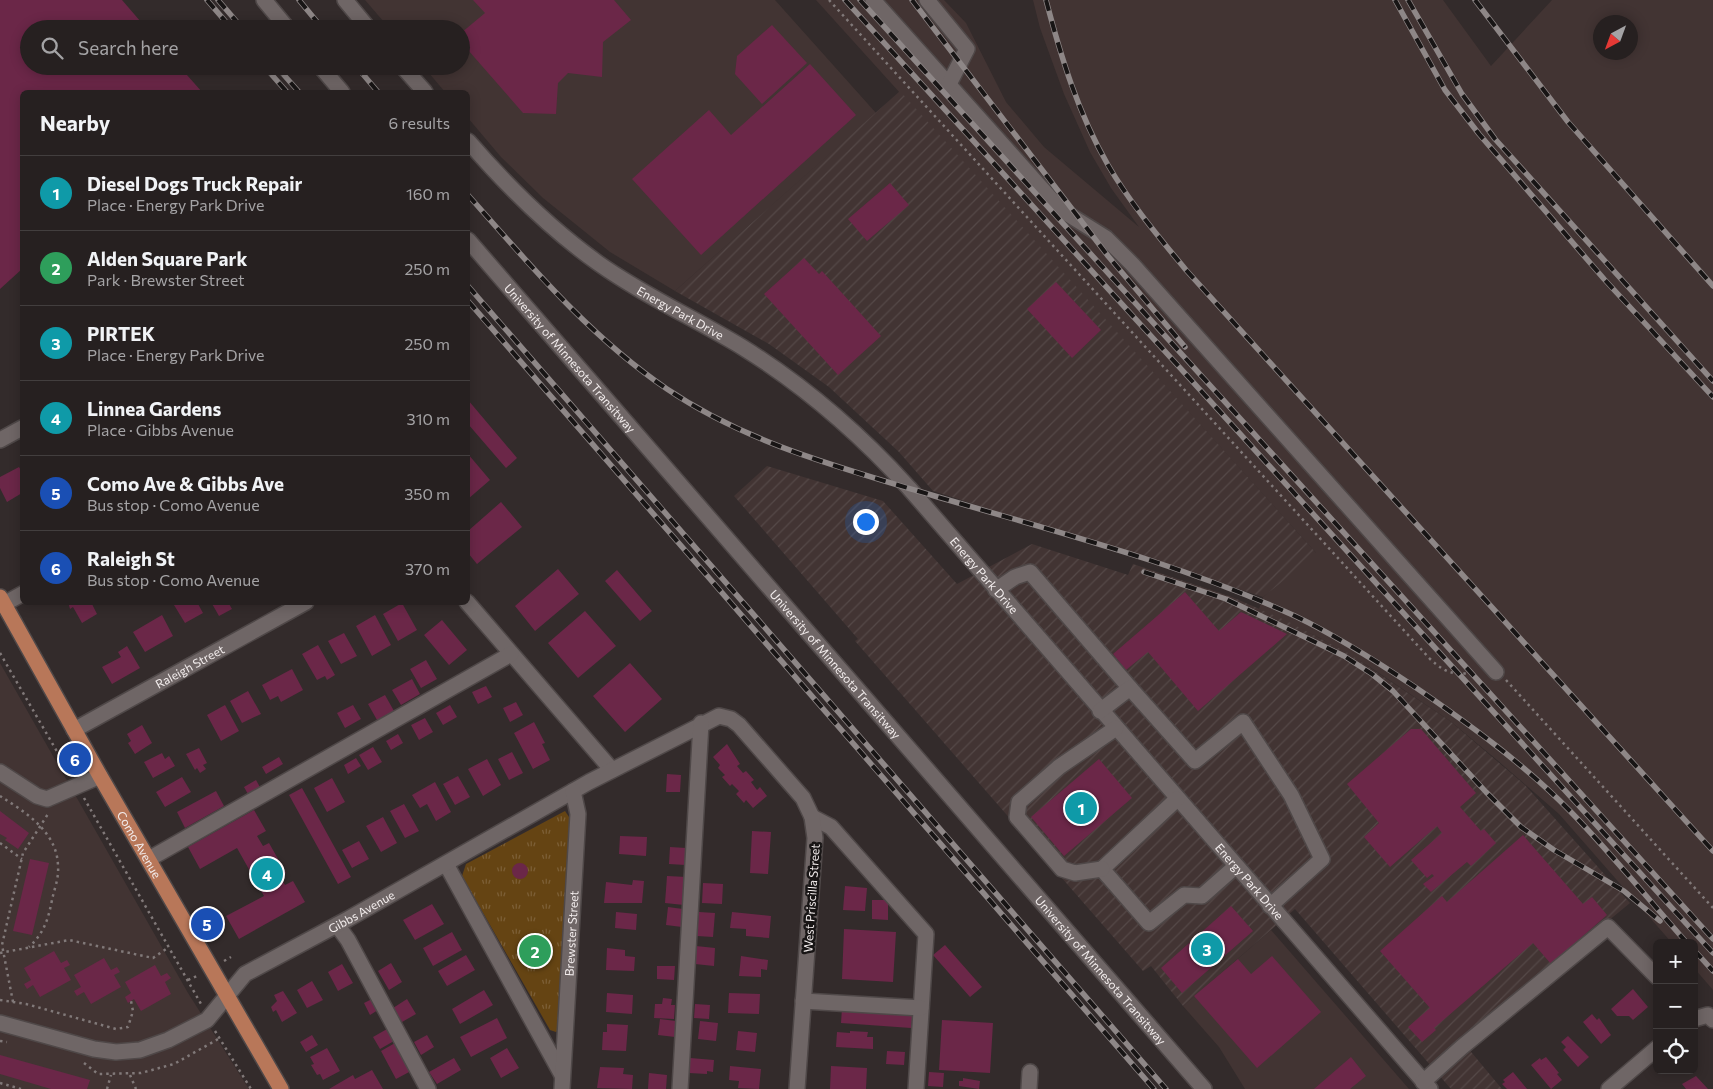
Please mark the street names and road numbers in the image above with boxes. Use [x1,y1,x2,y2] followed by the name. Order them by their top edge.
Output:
[502,281,639,435] street label: University of Minnesota Transitway
[635,283,726,342] street label: Energy Park Drive
[948,534,1021,616] street label: Energy Park Drive
[767,587,904,741] street label: University of Minnesota Transitway
[153,642,227,691] street label: Raleigh Street
[115,808,164,881] street label: Como Avenue
[1213,840,1287,922] street label: Energy Park Drive
[800,843,822,953] street label: West Priscilla Street
[326,887,397,935] street label: Gibbs Avenue
[562,890,581,976] street label: Brewster Street
[1032,893,1169,1047] street label: University of Minnesota Transitway

